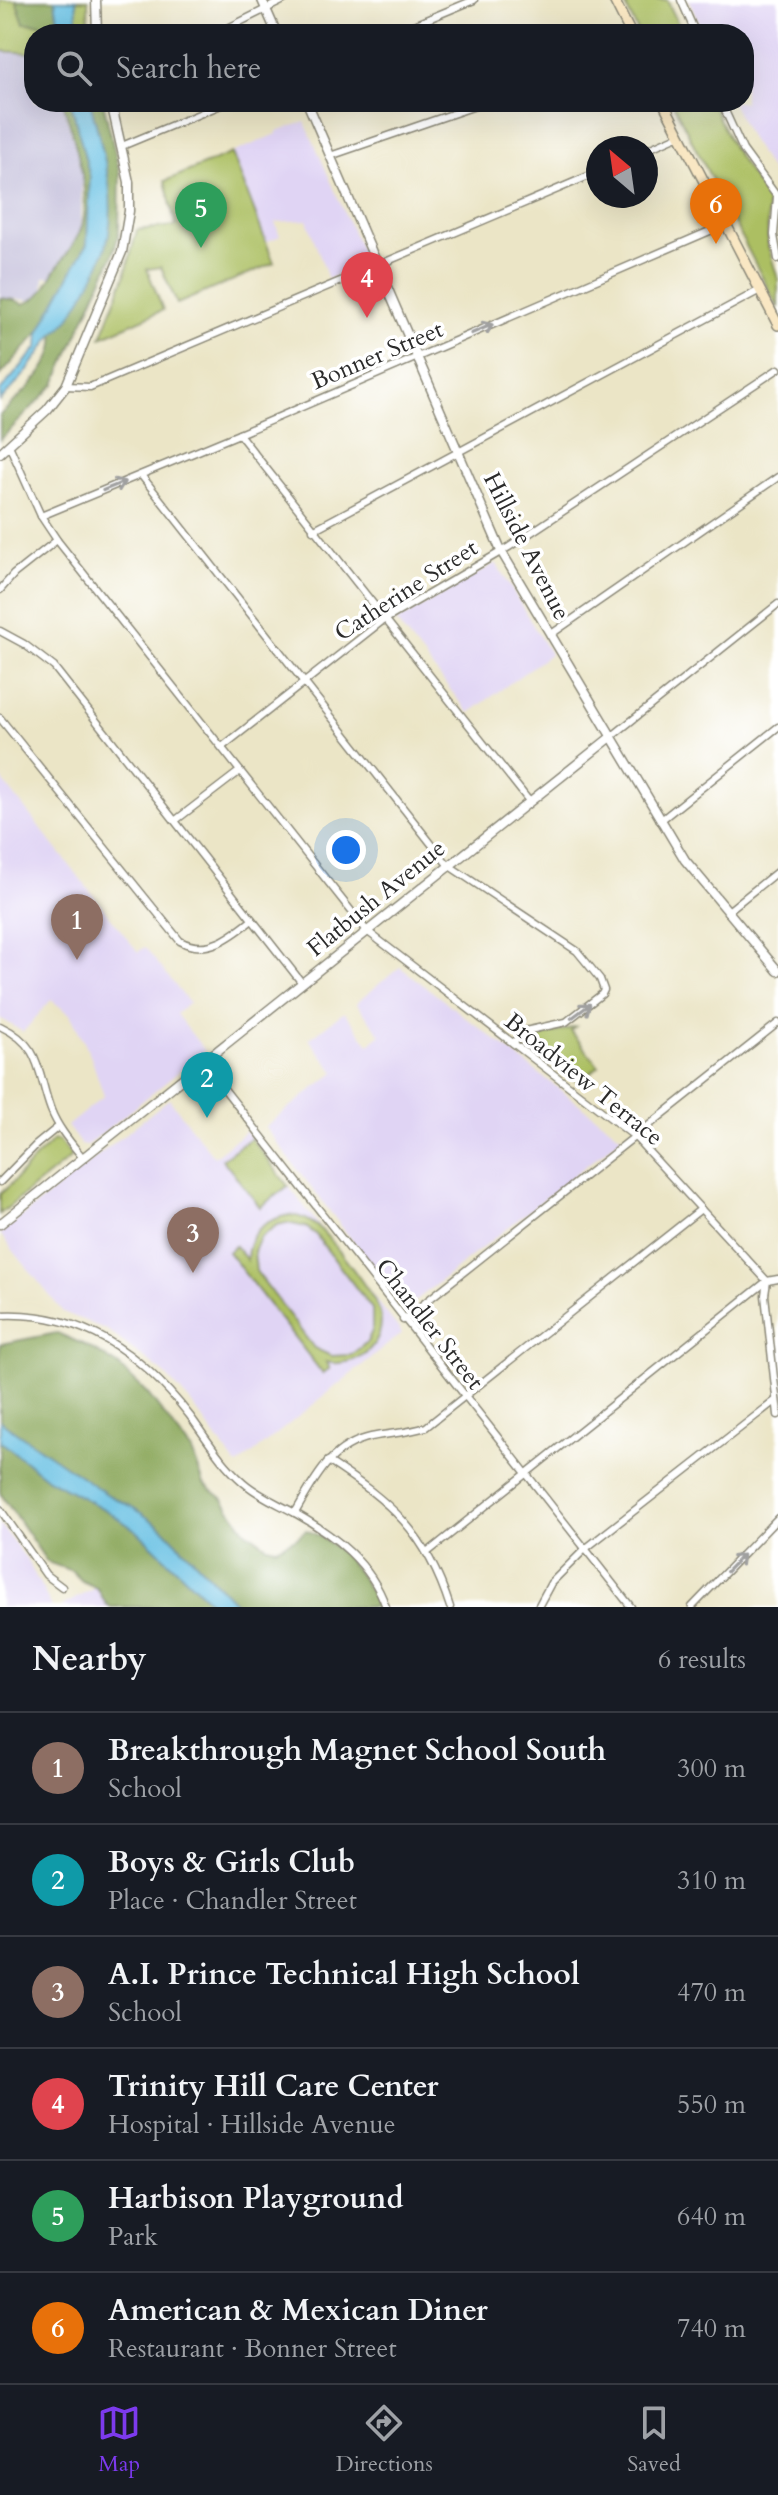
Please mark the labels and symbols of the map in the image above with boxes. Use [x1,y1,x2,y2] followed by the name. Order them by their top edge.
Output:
[586,136,658,208] north arrow
[690,178,742,244] pin: 6
[175,182,227,248] pin: 5
[341,252,393,318] pin: 4
[306,313,449,398] street label: Bonner Street
[469,321,493,336] one-way arrow
[475,467,578,626] street label: Hillside Avenue
[101,478,126,493] one-way arrow
[328,532,485,649] street label: Catherine Street
[326,830,366,870] your location
[300,832,452,964] street label: Flatbush Avenue
[51,894,103,960] pin: 1
[570,1003,591,1020] one-way arrow
[498,1005,670,1154] street label: Broadview Terrace
[181,1052,233,1118] pin: 2
[167,1207,219,1273] pin: 3
[368,1252,492,1397] street label: Chandler Street
[725,1554,744,1573] one-way arrow

